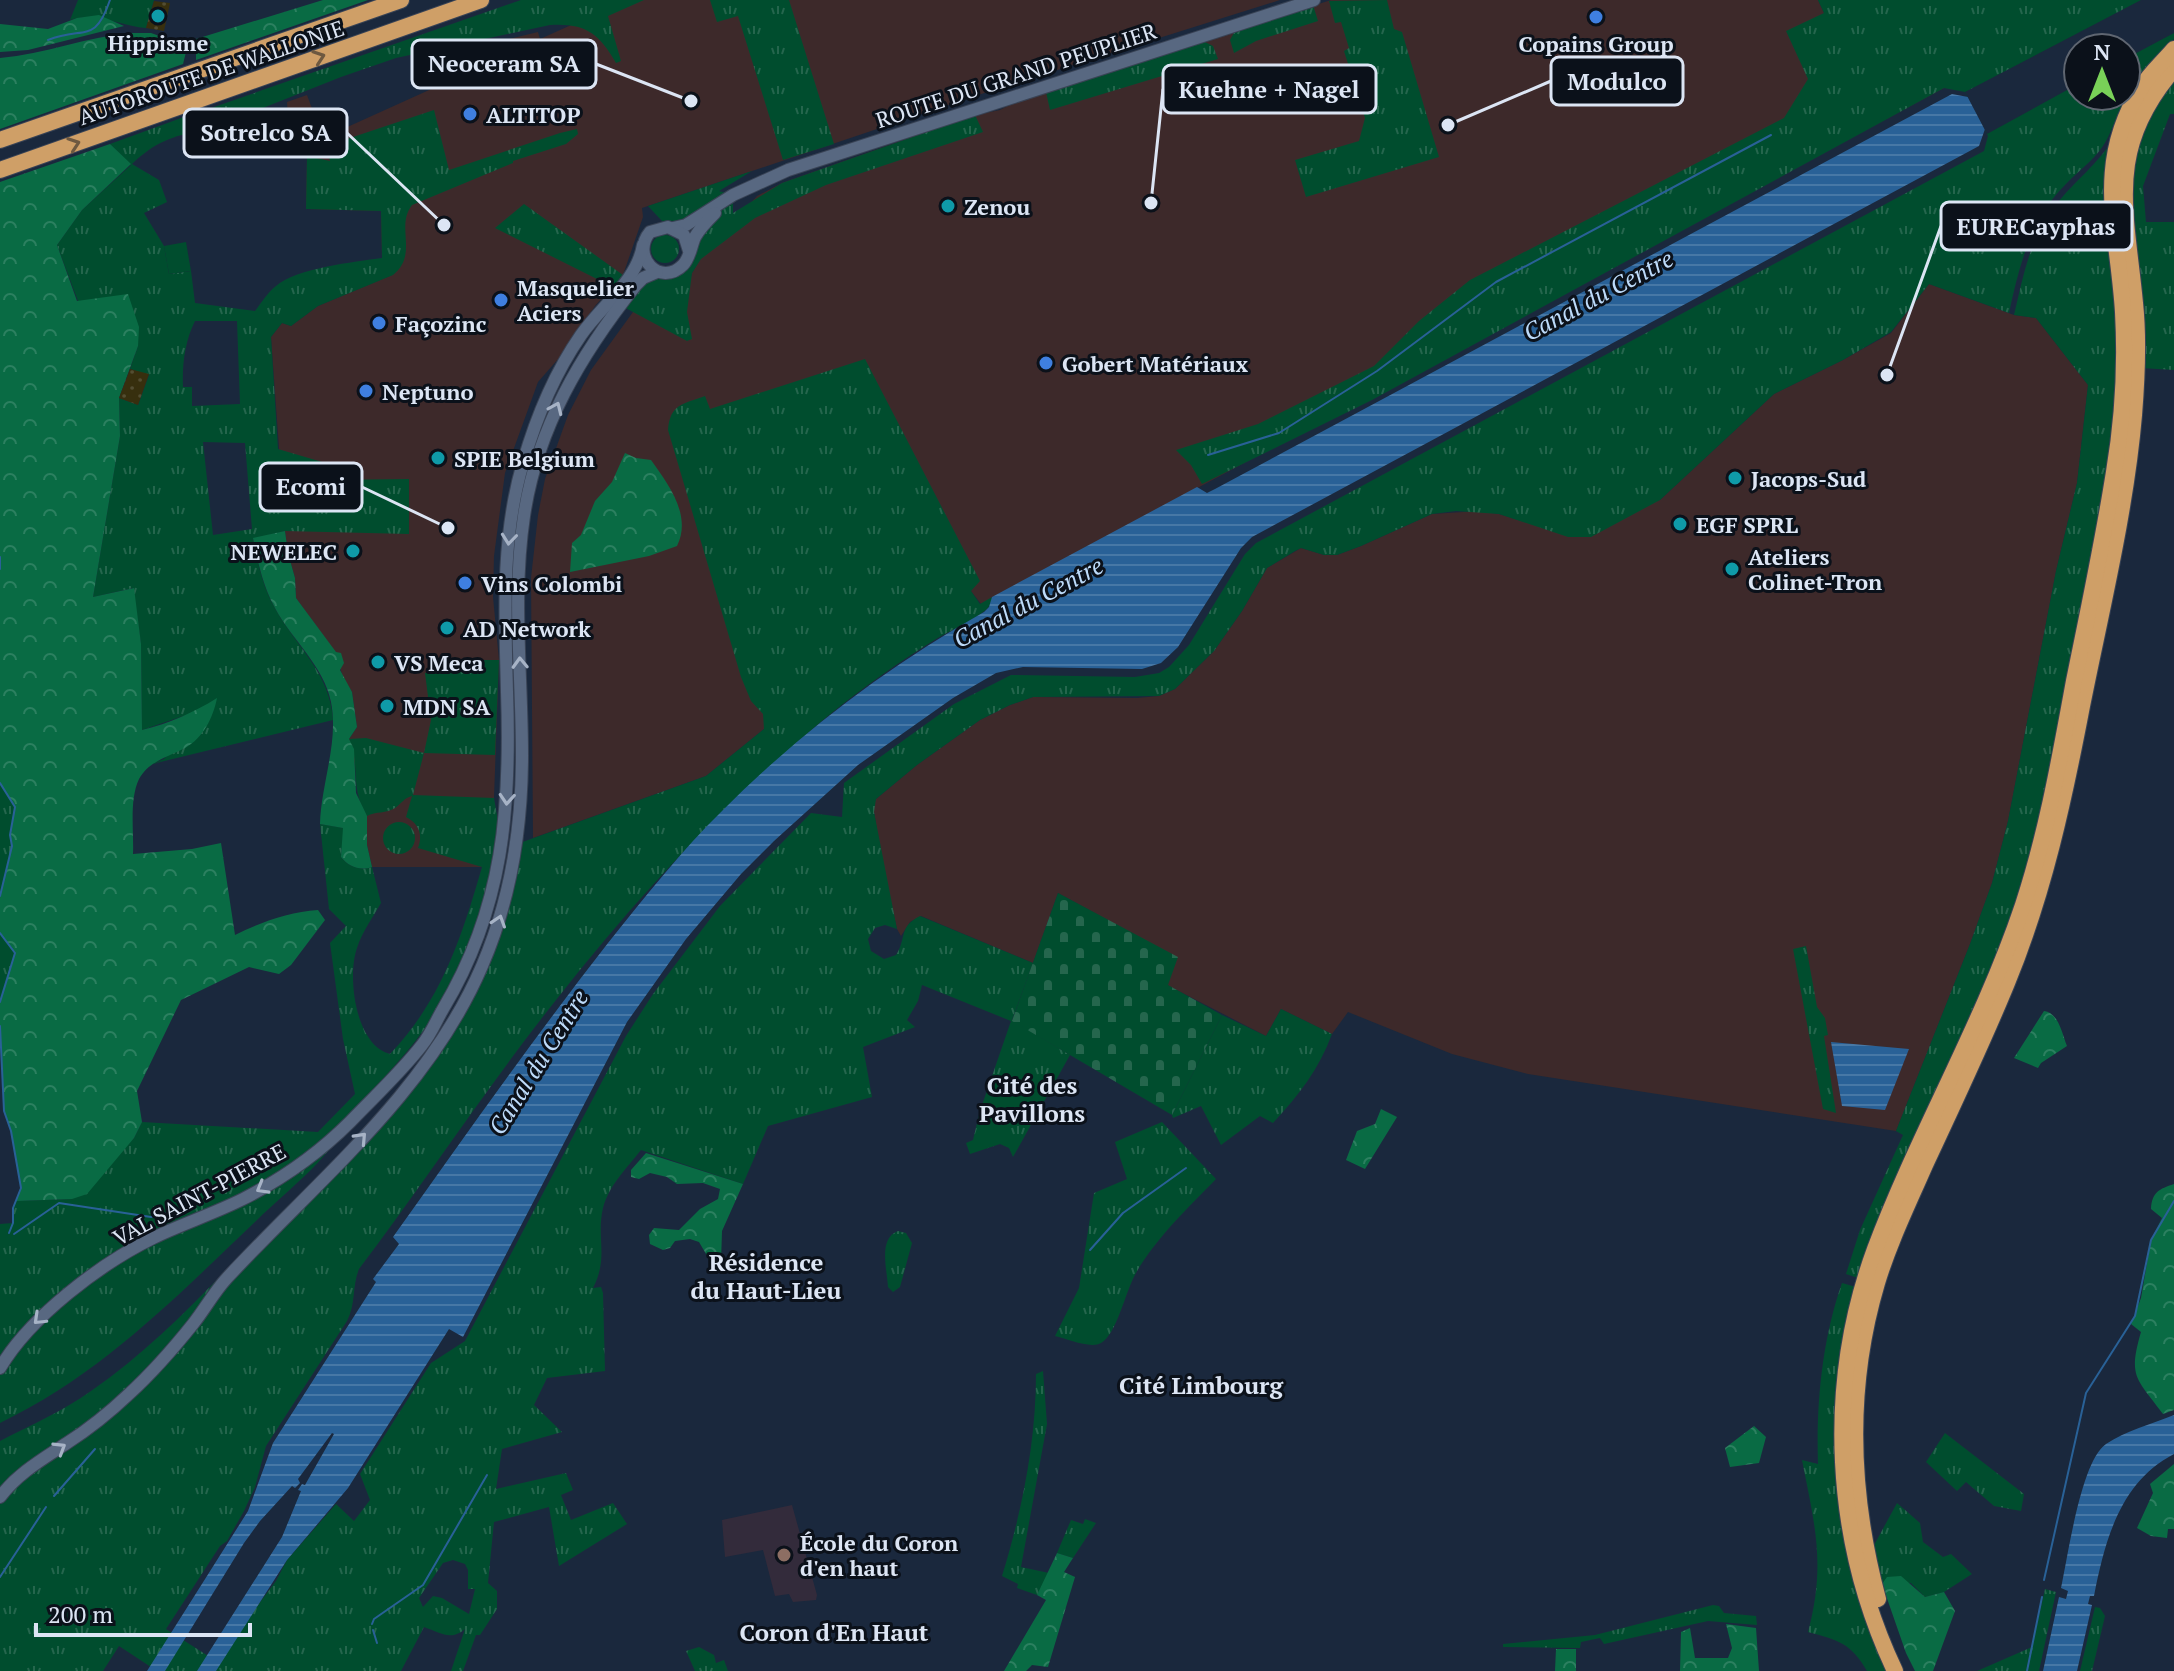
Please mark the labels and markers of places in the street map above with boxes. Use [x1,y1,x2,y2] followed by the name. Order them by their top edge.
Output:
[149,7,167,25] marker: Hippisme
[1587,8,1605,26] marker: Copains Group
[108,28,208,57] place label: Hippisme
[1518,29,1674,58] place label: Copains Group
[412,40,596,88] callout: Neoceram SA
[1551,57,1683,105] callout: Modulco
[1163,65,1376,113] callout: Kuehne + Nagel
[486,100,581,129] place label: ALTITOP
[461,105,479,123] marker: ALTITOP
[184,109,347,157] callout: Sotrelco SA
[964,192,1030,221] place label: Zenou
[939,197,957,215] marker: Zenou
[1941,202,2132,250] callout: EURECayphas
[517,273,635,327] place label: Masquelier Aciers
[492,291,510,309] marker: Masquelier Aciers
[395,309,487,338] place label: Façozinc
[370,314,388,332] marker: Façozinc
[1062,349,1249,378] place label: Gobert Matériaux
[1037,354,1055,372] marker: Gobert Matériaux
[382,377,473,406] place label: Neptuno
[357,382,375,400] marker: Neptuno
[454,444,596,473] place label: SPIE Belgium
[429,449,447,467] marker: SPIE Belgium
[260,463,362,511] callout: Ecomi
[1751,464,1866,493] place label: Jacops-Sud
[1726,469,1744,487] marker: Jacops-Sud
[1696,510,1798,539] place label: EGF SPRL
[1671,515,1689,533] marker: EGF SPRL
[231,537,337,566] place label: NEWELEC
[344,542,362,560] marker: NEWELEC
[1748,542,1882,596] place label: Ateliers Colinet-Tron
[1723,560,1741,578] marker: Ateliers Colinet-Tron
[481,569,622,598] place label: Vins Colombi
[456,574,474,592] marker: Vins Colombi
[463,614,591,643] place label: AD Network
[438,619,456,637] marker: AD Network
[394,648,484,677] place label: VS Meca
[369,653,387,671] marker: VS Meca
[403,692,492,721] place label: MDN SA
[378,697,396,715] marker: MDN SA
[800,1528,958,1582] place label: École du Coron d'en haut
[775,1546,793,1564] marker: École du Coron d'en haut

